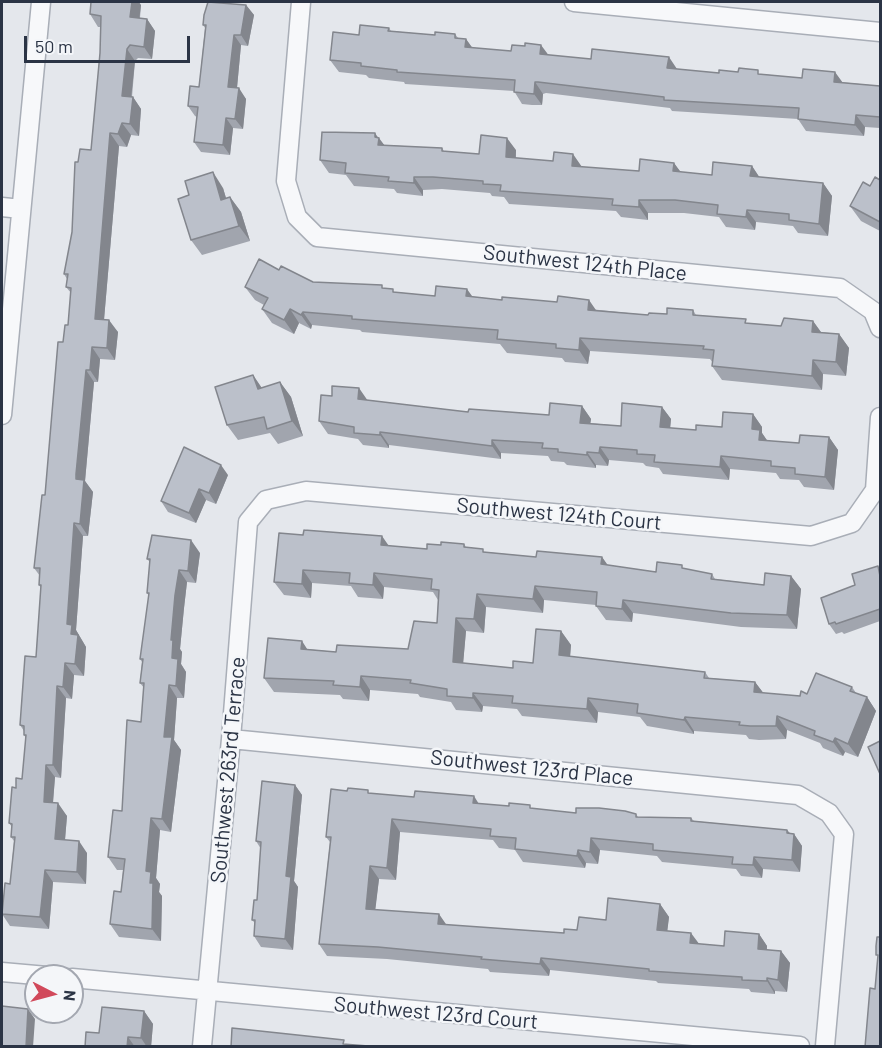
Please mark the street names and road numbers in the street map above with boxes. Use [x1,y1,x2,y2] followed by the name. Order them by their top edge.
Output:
[482,240,688,286] street label: Southwest 124th Place
[455,492,663,536] street label: Southwest 124th Court
[206,656,250,884] street label: Southwest 263rd Terrace
[429,745,635,791] street label: Southwest 123rd Place
[333,992,539,1034] street label: Southwest 123rd Court

